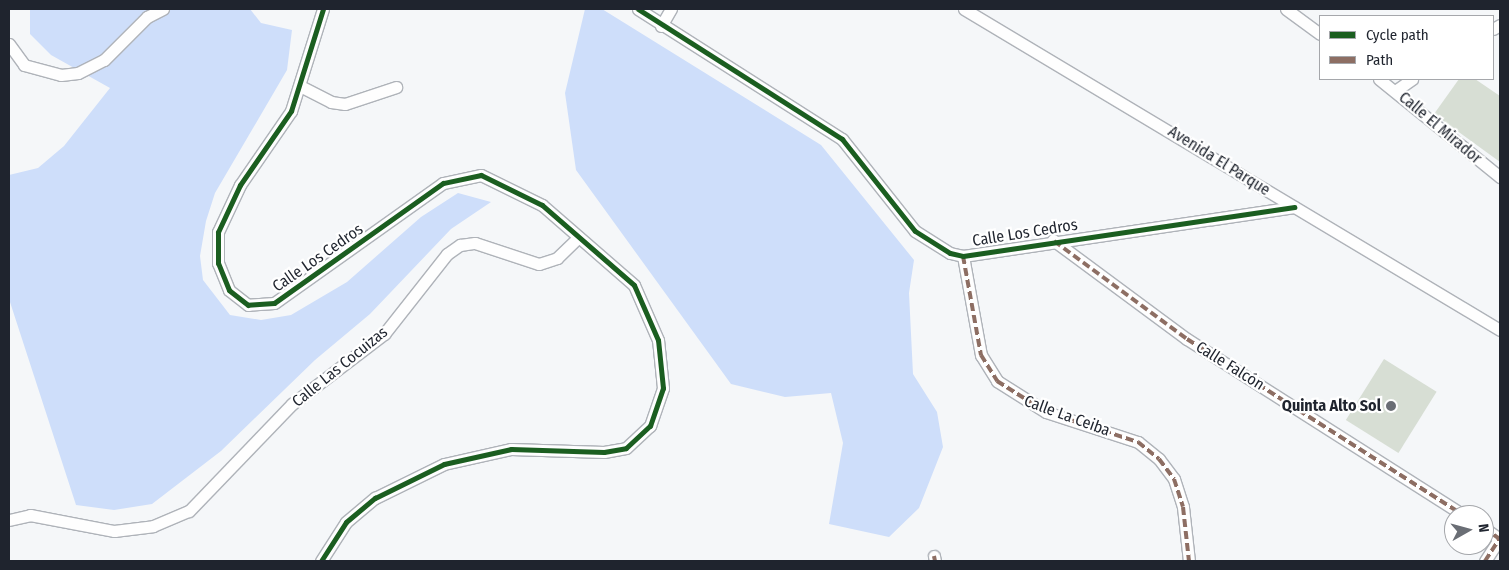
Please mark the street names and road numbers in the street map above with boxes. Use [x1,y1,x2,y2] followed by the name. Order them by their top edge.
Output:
[1395,88,1485,168] street label: Calle El Mirador
[1164,122,1274,200] street label: Avenida El Parque
[971,215,1079,251] street label: Calle Los Cedros
[269,220,367,296] street label: Calle Los Cedros
[288,323,392,411] street label: Calle Las Cocuizas
[1192,337,1268,395] street label: Calle Falcón
[1021,392,1113,440] street label: Calle La Ceiba

